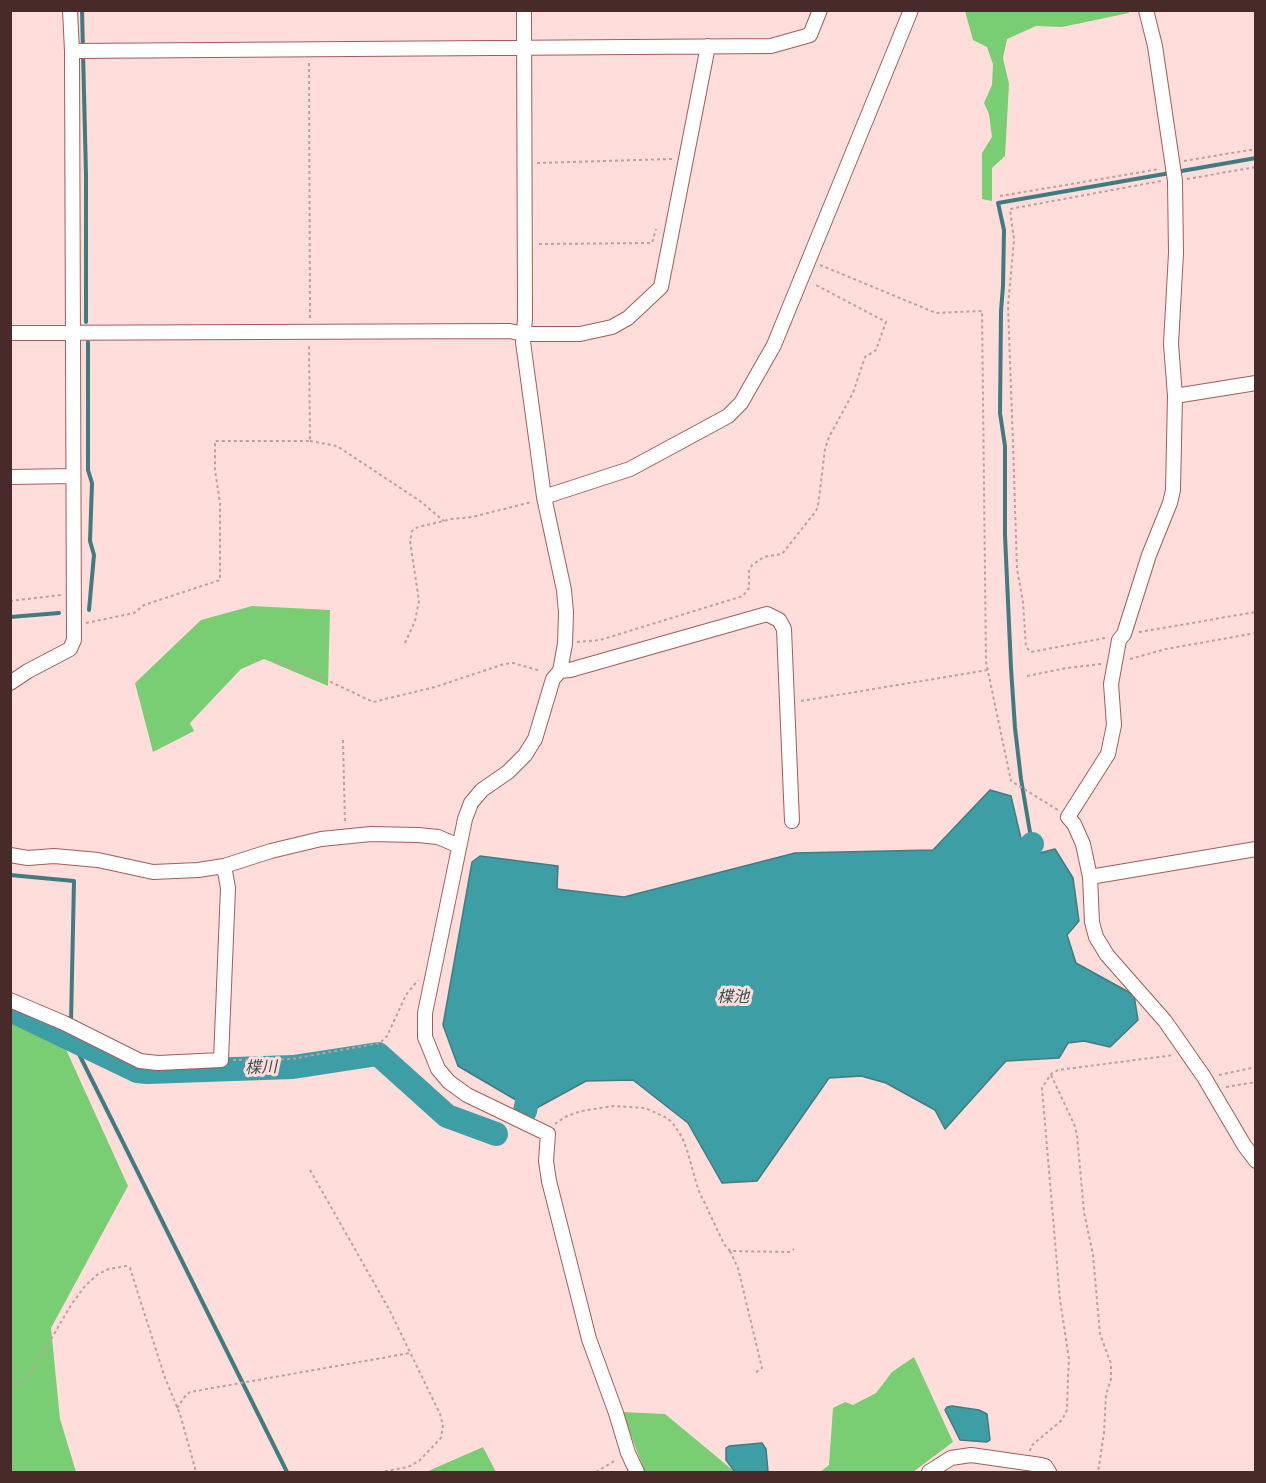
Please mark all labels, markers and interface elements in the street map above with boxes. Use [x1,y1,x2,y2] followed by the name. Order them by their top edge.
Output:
[717,988,749,1008] water label: 楪池
[245,1058,277,1078] water label: 楪川

